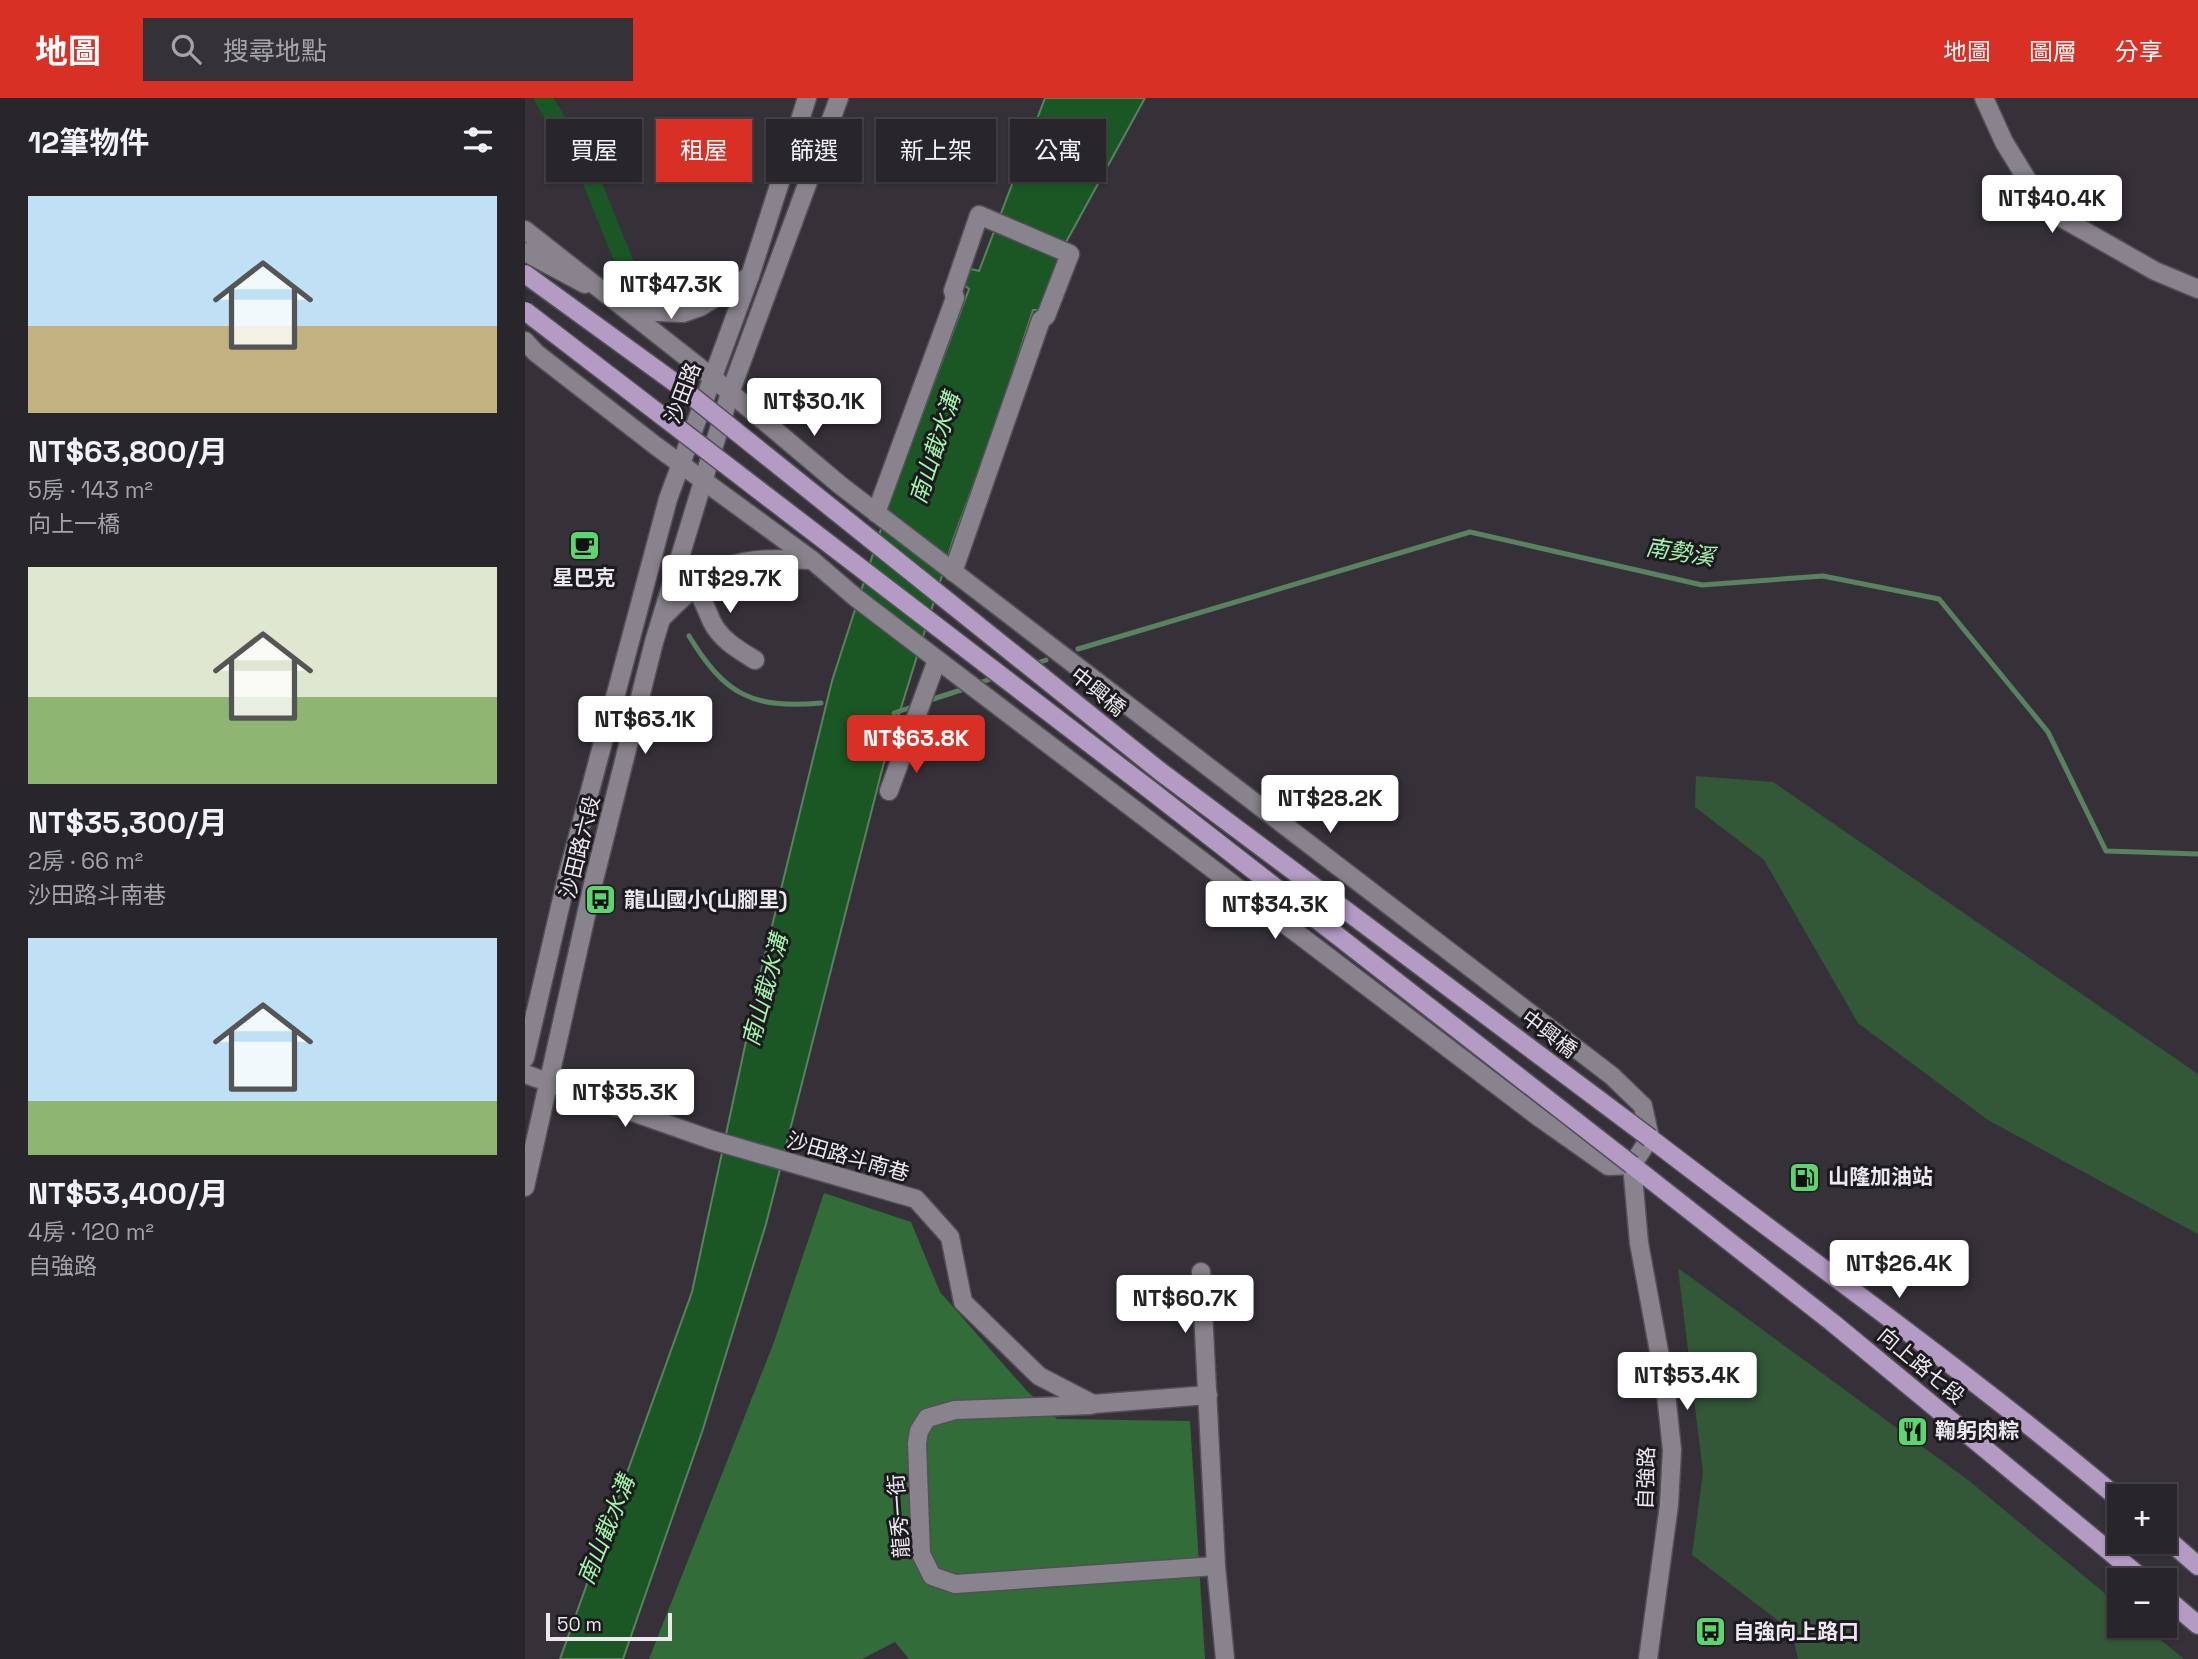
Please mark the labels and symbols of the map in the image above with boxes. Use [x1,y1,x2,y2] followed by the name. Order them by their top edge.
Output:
[1980,176,2124,235] pin: NT$40.4K
[599,262,743,321] pin: NT$47.3K
[659,359,706,427] street label: 沙田路
[742,378,886,438] pin: NT$30.1K
[903,386,968,507] water label: 南山截水溝
[567,529,601,563] cafe icon: 星巴克
[1644,532,1719,573] water label: 南勢溪
[658,556,802,615] pin: NT$29.7K
[553,564,616,591] place label: 星巴克
[1065,661,1131,722] street label: 中興橋
[573,696,717,756] pin: NT$63.1K
[844,716,988,775] pin: NT$63.8K
[1258,776,1402,835] pin: NT$28.2K
[554,793,605,901] street label: 沙田路六段
[1203,882,1347,941] pin: NT$34.3K
[584,883,618,917] bus stop icon: 龍山國小(山腳里)
[624,886,788,913] place label: 龍山國小(山腳里)
[736,928,795,1049] water label: 南山截水溝
[1516,1004,1583,1063] street label: 中興橋
[553,1070,697,1129] pin: NT$35.3K
[784,1126,912,1187] street label: 沙田路斗南巷
[1788,1160,1822,1194] fuel station icon: 山隆加油站
[1828,1163,1933,1190] place label: 山隆加油站
[1827,1240,1971,1300] pin: NT$26.4K
[1113,1276,1257,1335] pin: NT$60.7K
[1872,1322,1970,1410] street label: 向上路七段
[1615,1352,1759,1412] pin: NT$53.4K
[1895,1414,1929,1448] restaurant icon: 鞠躬肉粽
[1935,1417,2019,1444] place label: 鞠躬肉粽
[1631,1446,1660,1510] street label: 自強路
[571,1468,643,1589] water label: 南山截水溝
[882,1473,915,1559] street label: 龍秀一街
[546,1610,672,1642] scale bar
[1693,1615,1727,1649] bus stop icon: 自強向上路口
[1733,1618,1859,1645] place label: 自強向上路口

